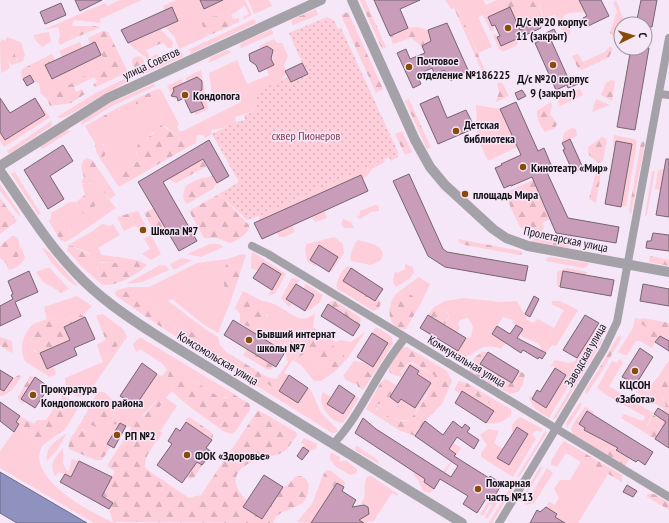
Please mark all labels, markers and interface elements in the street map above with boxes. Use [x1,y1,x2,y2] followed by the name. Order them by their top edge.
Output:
[516,14,588,43] place label: Д/с №20 корпус 11 (закрыт)
[613,16,653,56] north arrow
[503,23,513,33] marker: Д/с №20 корпус 11 (закрыт)
[636,32,650,38] text: С
[120,43,182,83] street label: улица Советов
[417,53,510,82] place label: Почтовое отделение №186225
[548,60,558,70] marker: Д/с №20 корпус 9 (закрыт)
[404,62,414,72] marker: Почтовое отделение №186225
[517,71,590,100] place label: Д/с №20 корпус 9 (закрыт)
[193,88,240,103] place label: Кондопога
[180,90,190,100] marker: Кондопога
[464,117,515,146] place label: Детская библиотека
[451,126,461,136] marker: Детская библиотека
[272,128,340,143] park label: сквер Пионеров
[531,160,608,175] place label: Кинотеатр «Мир»
[518,162,528,172] marker: Кинотеатр «Мир»
[473,187,538,202] place label: площадь Мира
[460,189,470,199] marker: площадь Мира
[151,223,198,238] place label: Школа №7
[522,223,610,255] street label: Пролетарская улица
[138,225,148,235] marker: Школа №7
[561,320,609,389] street label: Заводская улица
[257,326,336,355] place label: Бывший интернат школы №7
[175,328,262,388] street label: Комсомольская улица
[425,332,509,390] street label: Коммунальная улица
[244,335,254,345] marker: Бывший интернат школы №7
[630,366,640,376] marker: КЦСОН «Забота»
[615,377,655,406] place label: КЦСОН «Забота»
[41,381,143,410] place label: Прокуратура Кондопожского района
[28,390,38,400] marker: Прокуратура Кондопожского района
[125,428,156,443] place label: РП №2
[112,430,122,440] marker: РП №2
[195,448,270,463] place label: ФОК «Здоровье»
[182,450,192,460] marker: ФОК «Здоровье»
[486,475,533,504] place label: Пожарная часть №13
[473,484,483,494] marker: Пожарная часть №13

